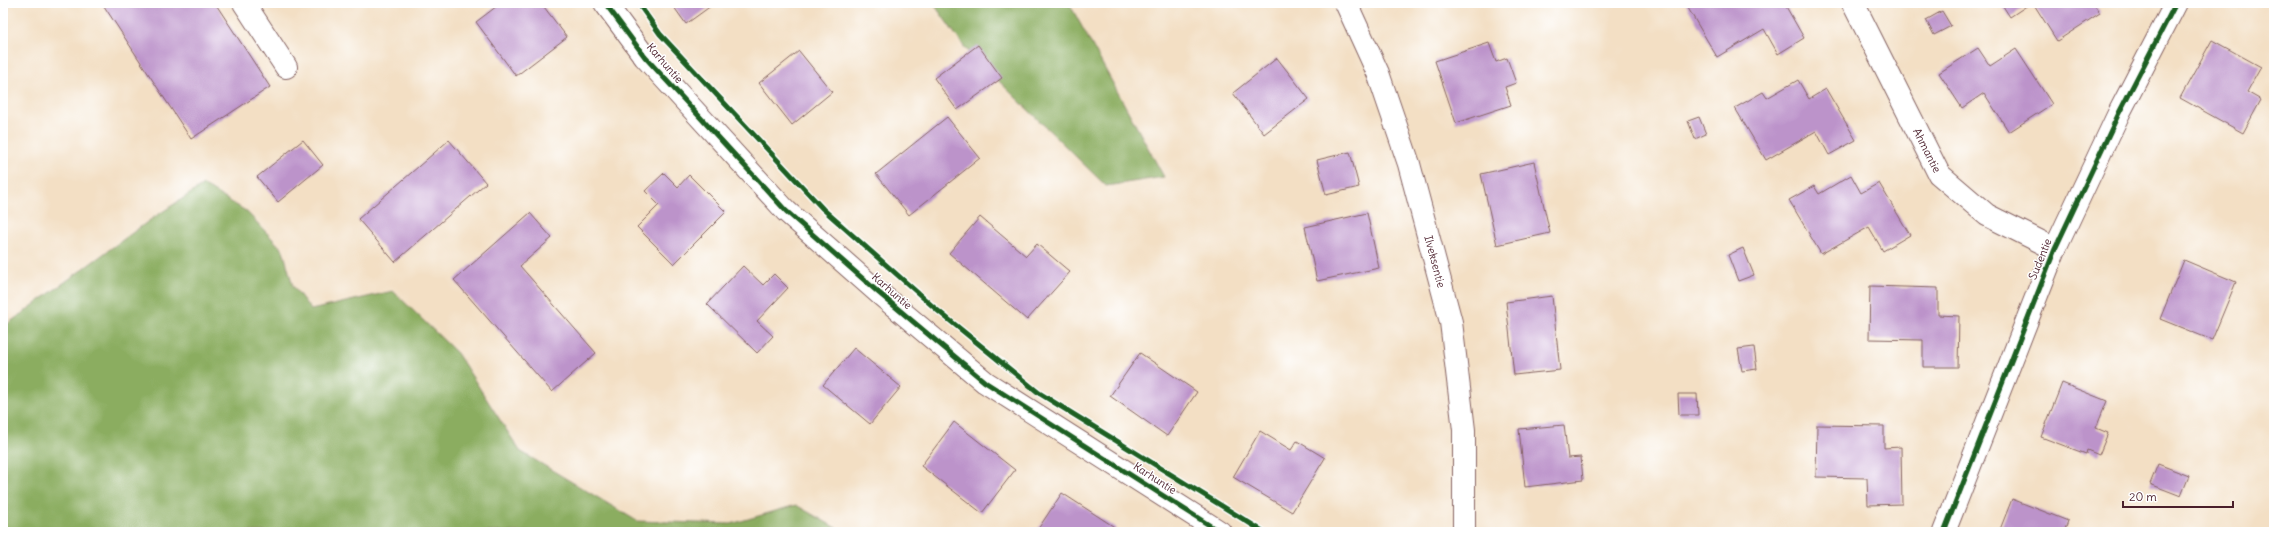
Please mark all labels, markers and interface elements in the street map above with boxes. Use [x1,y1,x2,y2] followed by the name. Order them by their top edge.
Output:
[644,40,686,86] street label: Karhuntie
[1910,126,1944,175] street label: Ahmantie
[1421,234,1449,289] street label: Ilveksentie
[2025,236,2055,282] street label: Sudentie
[869,270,915,312] street label: Karhuntie
[1131,459,1179,497] street label: Karhuntie
[2123,483,2233,509] scale bar
[2129,489,2157,504] text: 20 m

